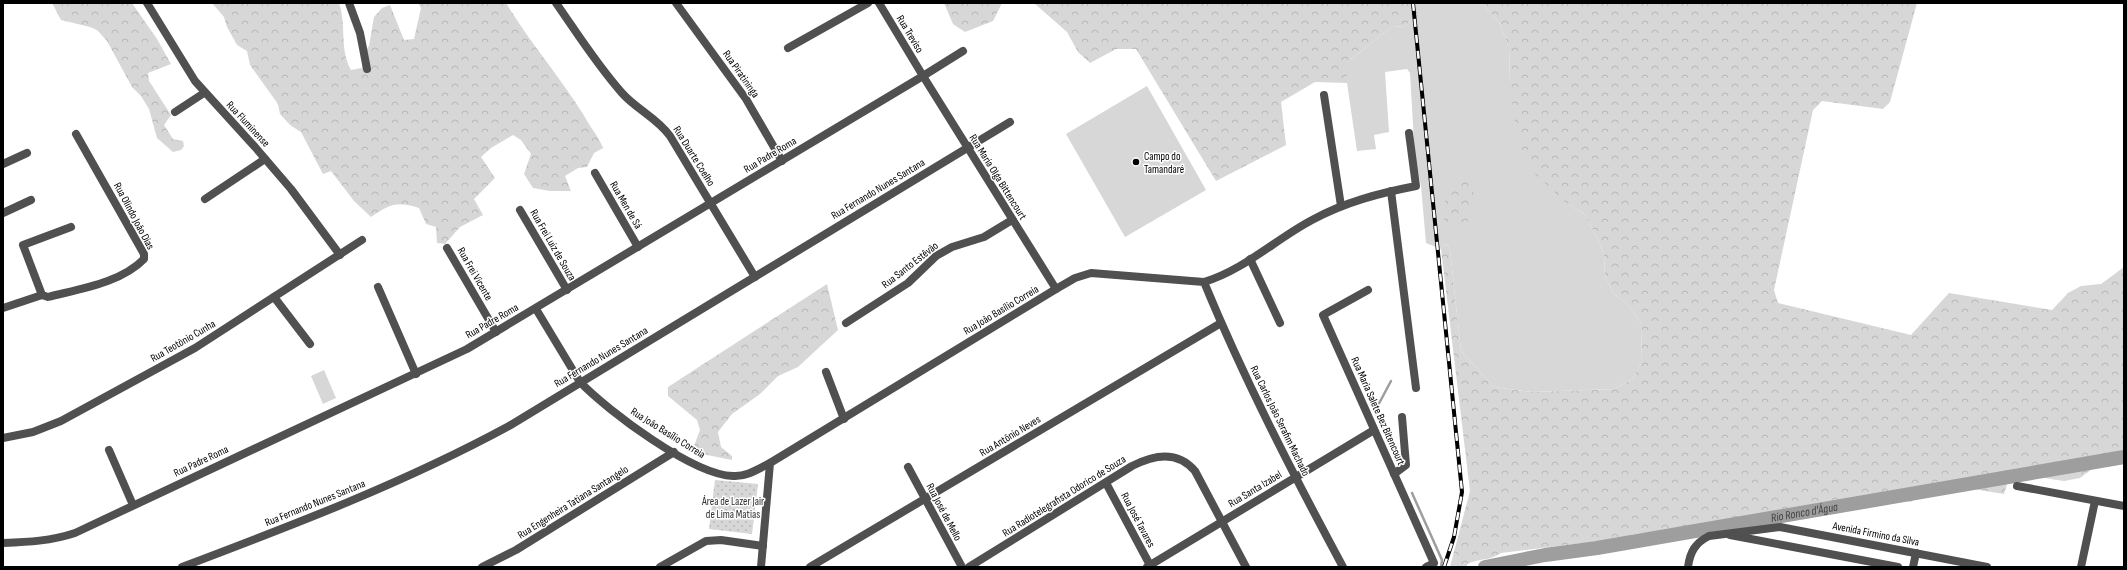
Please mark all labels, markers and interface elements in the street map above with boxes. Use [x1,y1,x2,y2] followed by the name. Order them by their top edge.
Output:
[894,13,926,55] street label: Rua Treviso
[720,48,762,100] street label: Rua Piratininga
[224,98,272,150] street label: Rua Fluminense
[670,124,718,189] street label: Rua Duarte Coelho
[966,132,1030,223] street label: Rua Maria Olga Bittencourt
[741,134,799,176] street label: Rua Padre Roma
[1144,150,1184,176] place label: Campo do Tamandaré
[829,156,927,222] street label: Rua Fernando Nunes Santana
[1131,157,1141,167] marker: Campo do Tamandaré
[607,179,645,231] street label: Rua Men de Sá
[111,180,157,252] street label: Rua Olindo João Dias
[527,207,579,283] street label: Rua Frei Luiz de Souza
[879,239,941,291] street label: Rua Santo Estêvão
[455,245,495,303] street label: Rua Frei Vicente
[961,282,1041,338] street label: Rua João Basílio Correia
[463,301,521,341] street label: Rua Padre Roma
[148,317,218,365] street label: Rua Teotônio Cunha
[552,324,650,390] street label: Rua Fernando Nunes Santana
[1348,355,1408,468] street label: Rua Maria Salete Bez Bitencourt
[1248,364,1313,479] street label: Rua Carlos João Serafim Machado
[628,405,708,461] street label: Rua João Basílio Correia
[977,413,1043,459] street label: Rua Antônio Neves
[172,443,230,479] street label: Rua Padre Roma
[1000,453,1128,539] street label: Rua Radiotelegrafista Odorico de Souza
[515,462,631,541] street label: Rua Engenheira Tatiana Santangelo
[1226,468,1284,510] street label: Rua Santa Izabel
[263,477,367,529] street label: Rua Fernando Nunes Santana
[923,481,965,543] street label: Rua José de Mello
[1118,490,1158,550] street label: Rua José Tavares
[701,495,764,521] park label: Área de Lazer Jair de Lima Matias
[1770,499,1839,525] water label: Rio Ronco d'Água
[1831,519,1920,549] street label: Avenida Firmino da Silva

